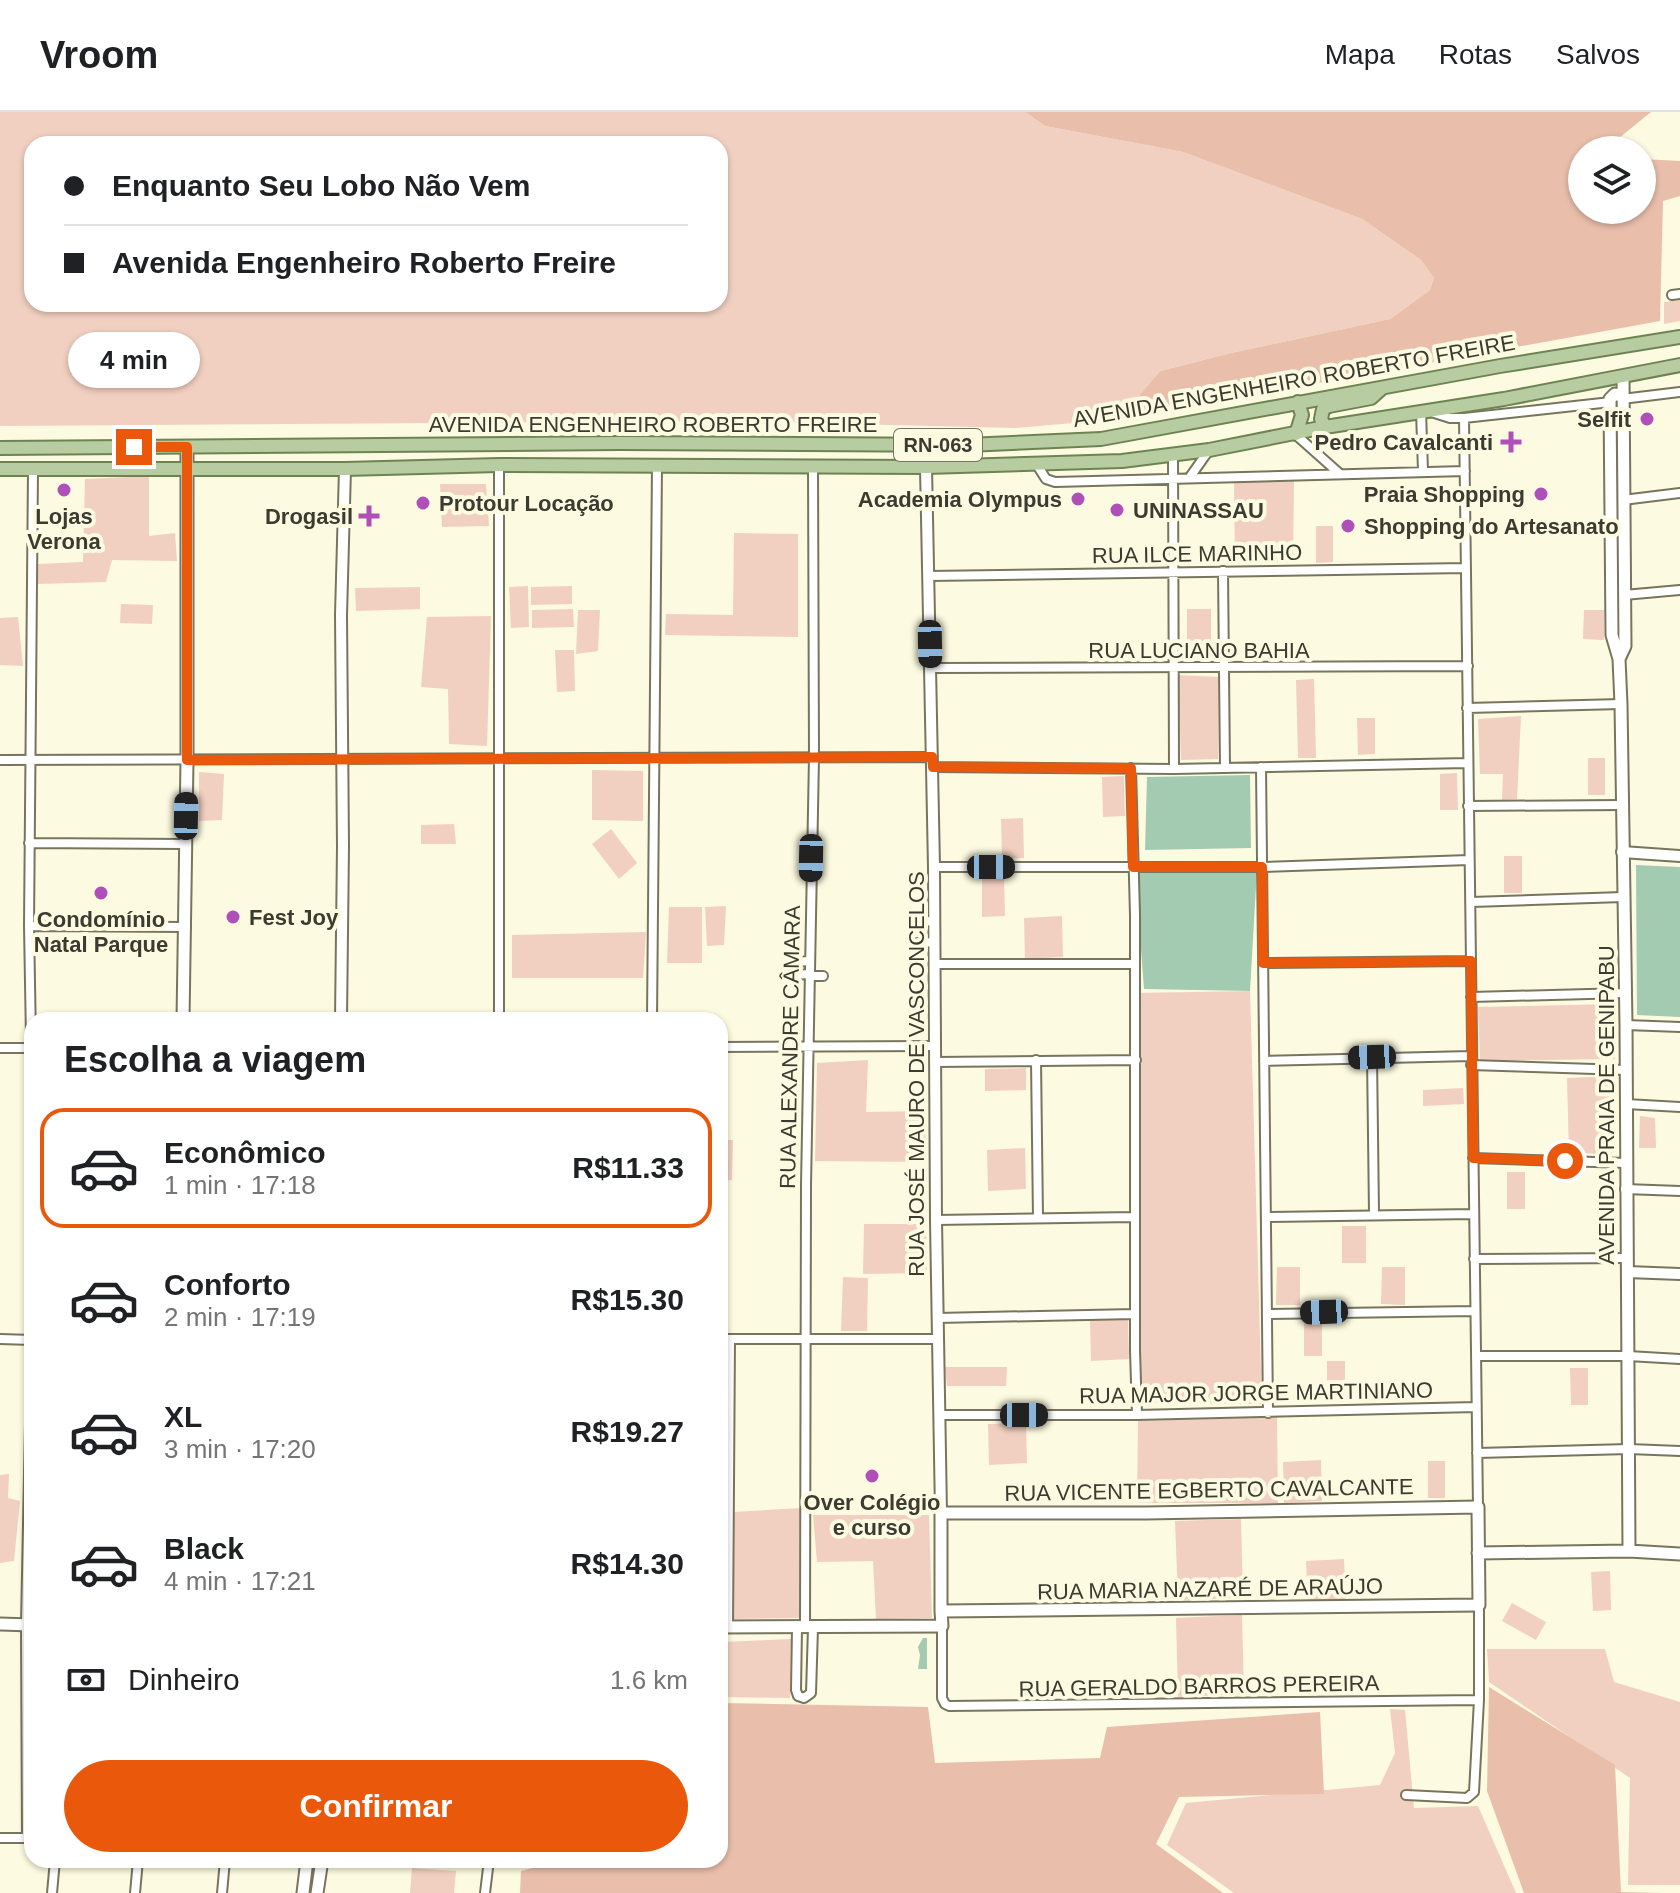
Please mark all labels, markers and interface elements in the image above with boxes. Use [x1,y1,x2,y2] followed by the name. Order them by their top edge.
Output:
[40,34,158,76] text: Vroom
[1325,39,1395,70] text: Mapa
[1439,39,1512,70] text: Rotas
[1556,39,1640,70] text: Salvos
[1568,136,1656,224] map controls
[1568,136,1656,224] button: layers
[112,169,530,202] text: Enquanto Seu Lobo Não Vem
[112,246,616,279] text: Avenida Engenheiro Roberto Freire
[1071,330,1517,432] street label: AVENIDA ENGENHEIRO ROBERTO FREIRE
[68,331,200,387] callout: 4 min
[100,345,168,375] text: 4 min
[1577,407,1632,432] place label: Selfit
[1638,410,1656,428] marker: Selfit
[429,412,877,437] street label: AVENIDA ENGENHEIRO ROBERTO FREIRE
[116,429,152,465] route end
[894,429,982,461] road number: RN-063
[1314,430,1493,455] place label: Pedro Cavalcanti
[1500,431,1522,453] marker: Pedro Cavalcanti
[55,481,73,499] marker: Lojas Verona
[1364,482,1525,507] place label: Praia Shopping
[1532,485,1550,503] marker: Praia Shopping
[858,487,1062,512] place label: Academia Olympus
[1069,490,1087,508] marker: Academia Olympus
[439,491,614,516] place label: Protour Locação
[414,494,432,512] marker: Protour Locação
[1133,498,1264,523] place label: UNINASSAU
[1108,501,1126,519] marker: UNINASSAU
[27,504,101,554] place label: Lojas Verona
[265,504,353,529] place label: Drogasil
[360,507,378,525] marker: Drogasil
[1364,514,1619,539] place label: Shopping do Artesanato
[1339,517,1357,535] marker: Shopping do Artesanato
[1092,540,1302,568] street label: RUA ILCE MARINHO
[918,620,942,668] car
[1088,638,1310,663] street label: RUA LUCIANO BAHIA
[174,792,198,840] car
[799,834,823,882] car
[967,855,1015,879] car
[904,871,929,1277] street label: RUA JOSÉ MAURO DE VASCONCELOS
[92,884,110,902] marker: Condomínio Natal Parque
[249,905,339,930] place label: Fest Joy
[775,905,805,1189] street label: RUA ALEXANDRE CÂMARA
[34,907,168,957] place label: Condomínio Natal Parque
[224,908,242,926] marker: Fest Joy
[1594,945,1619,1265] street label: AVENIDA PRAIA DE GENIPABU
[64,1039,366,1080] text: Escolha a viagem
[1348,1044,1396,1070] car
[68,1132,140,1204] icon: car
[164,1136,326,1169] text: Econômico
[1547,1143,1583,1179] route start
[572,1151,684,1184] text: R$11.33
[164,1170,316,1200] text: 1 min · 17:18
[68,1264,140,1336] icon: car
[164,1268,291,1301] text: Conforto
[571,1283,684,1316] text: R$15.30
[1300,1299,1348,1325] car
[164,1302,316,1332] text: 2 min · 17:19
[1079,1377,1433,1409] street label: RUA MAJOR JORGE MARTINIANO
[68,1396,140,1468] icon: car
[164,1400,202,1433] text: XL
[1000,1403,1048,1427] car
[571,1415,684,1448] text: R$19.27
[164,1434,316,1464] text: 3 min · 17:20
[863,1467,881,1485] marker: Over Colégio e curso
[1004,1474,1414,1506] street label: RUA VICENTE EGBERTO CAVALCANTE
[804,1490,940,1540] place label: Over Colégio e curso
[68,1528,140,1600] icon: car
[164,1532,244,1565] text: Black
[571,1547,684,1580] text: R$14.30
[164,1566,316,1596] text: 4 min · 17:21
[1037,1573,1383,1605] street label: RUA MARIA NAZARÉ DE ARAÚJO
[64,1658,108,1702] icon: cash
[128,1663,240,1696] text: Dinheiro
[610,1665,688,1695] text: 1.6 km
[1018,1670,1380,1702] street label: RUA GERALDO BARROS PEREIRA
[64,1760,688,1852] button: Confirmar

